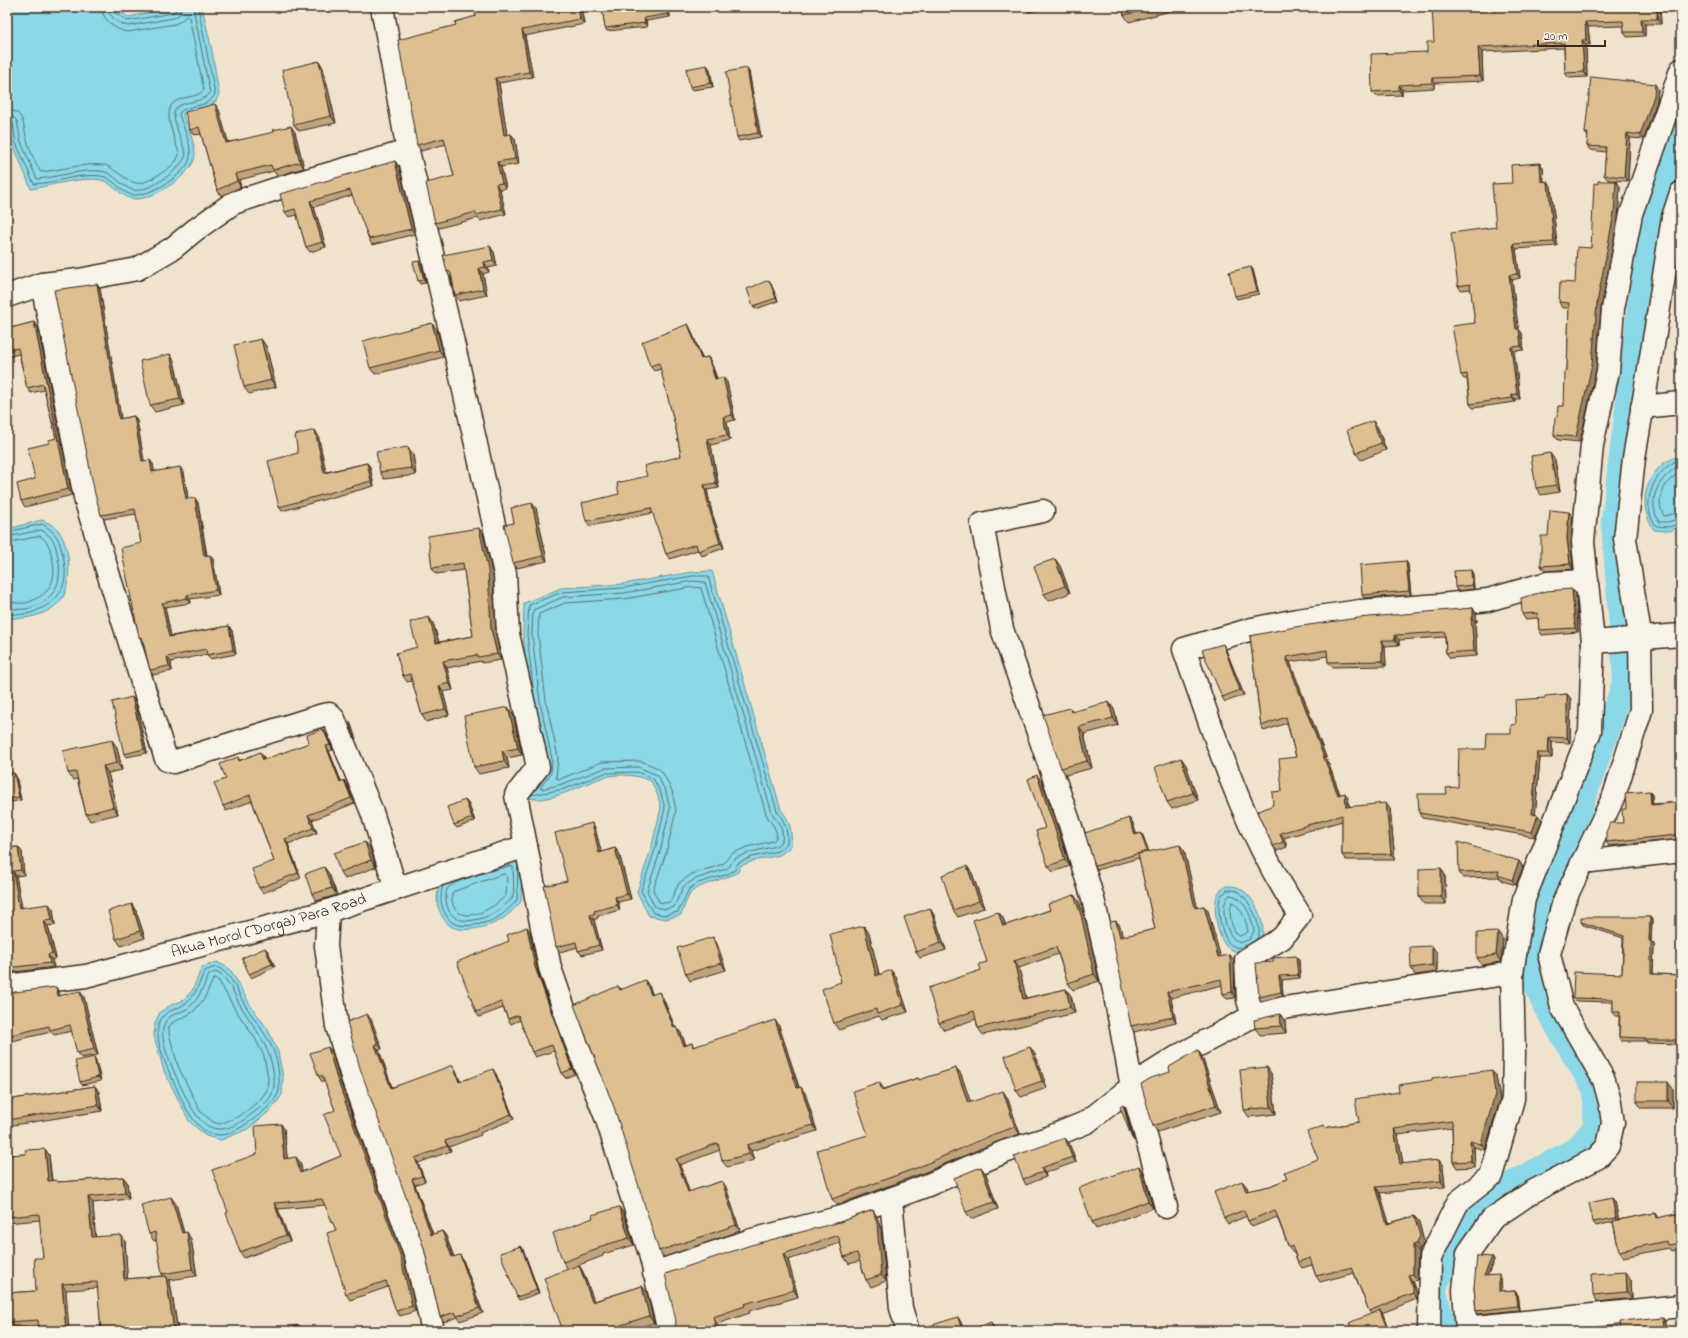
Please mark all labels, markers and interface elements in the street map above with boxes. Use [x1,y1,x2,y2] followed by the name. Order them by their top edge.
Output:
[1538,22,1605,48] scale bar
[1544,28,1567,46] text: 20 m
[168,887,370,965] street label: Akua Morol (Dorga) Para Road

